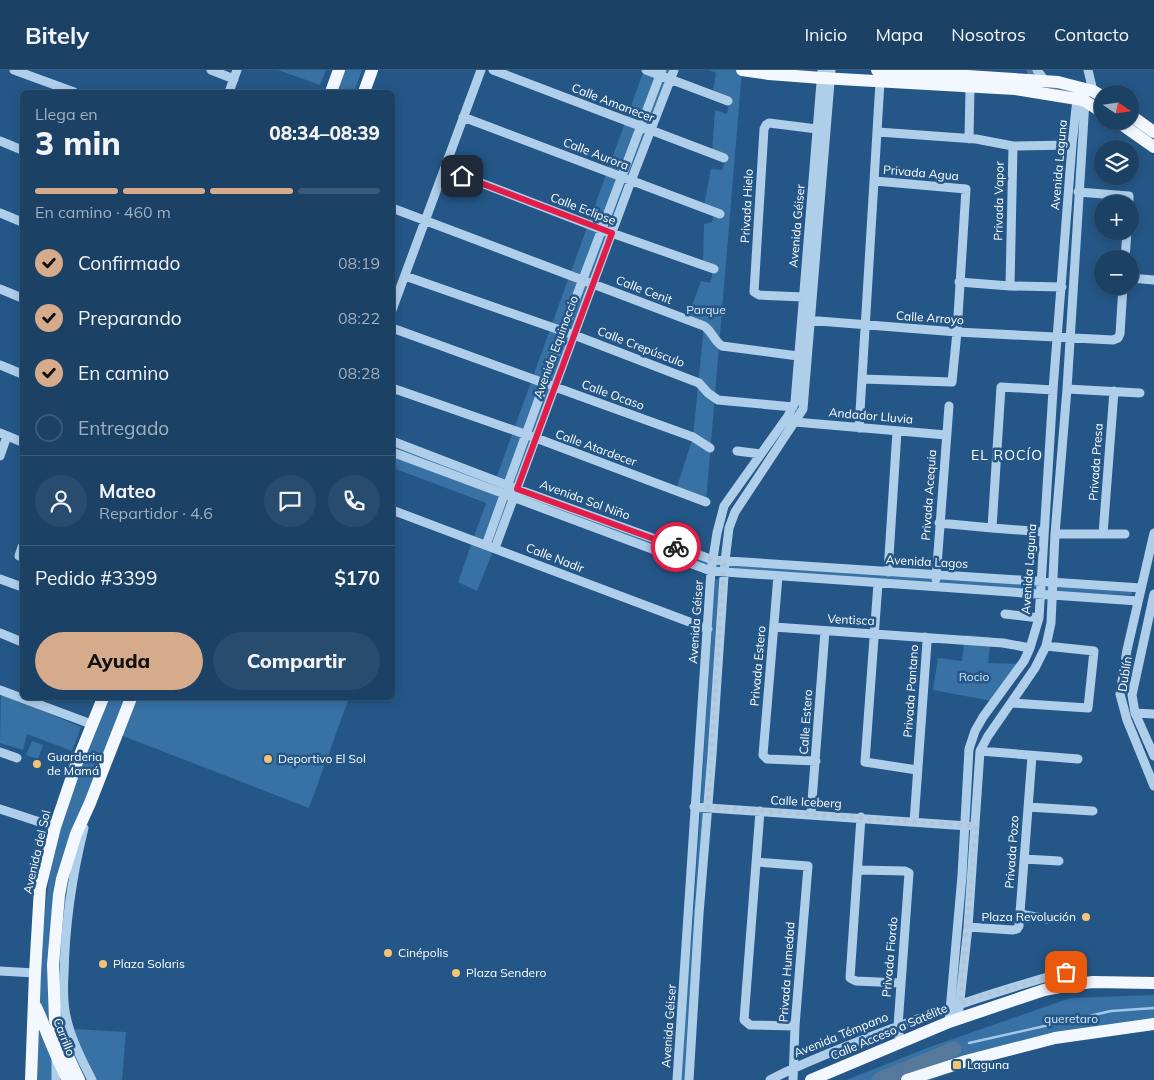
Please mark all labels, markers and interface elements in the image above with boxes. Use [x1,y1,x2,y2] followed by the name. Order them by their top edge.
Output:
[25,20,89,50] text: Bitely
[804,23,847,46] text: Inicio
[875,23,923,46] text: Mapa
[951,23,1026,46] text: Nosotros
[1054,23,1129,46] text: Contacto
[570,80,657,125] street label: Calle Amanecer
[1094,85,1139,130] north arrow
[1094,85,1139,295] map controls
[35,104,98,124] text: Llega en
[1047,119,1070,211] street label: Avenida Laguna
[269,121,380,145] text: 08:34–08:39
[35,123,121,163] text: 3 min
[561,134,631,173] street label: Calle Aurora
[1094,140,1139,185] button: layers
[441,155,483,197] pin
[990,161,1007,241] street label: Privada Vapor
[448,162,476,190] icon: home
[883,162,960,183] street label: Privada Agua
[737,168,756,243] street label: Privada Hielo
[785,183,808,268] street label: Avenida Géiser
[548,189,618,228] street label: Calle Eclipse
[1094,195,1139,240] button: +
[35,202,171,222] text: En camino · 460 m
[35,249,63,277] icon: check
[1094,250,1139,295] button: −
[78,251,180,275] text: Confirmado
[338,253,380,273] text: 08:19
[614,272,674,307] street label: Calle Cenit
[530,293,581,400] street label: Avenida Equinoccio
[686,302,726,317] park label: Parque
[35,304,63,332] icon: check
[78,306,182,330] text: Preparando
[338,308,380,328] text: 08:22
[896,308,965,327] street label: Calle Arroyo
[595,323,687,370] street label: Calle Crepúsculo
[35,359,63,387] icon: check
[78,361,169,385] text: En camino
[338,363,380,383] text: 08:28
[580,376,647,413] street label: Calle Ocaso
[828,404,914,427] street label: Andador Lluvia
[78,416,169,440] text: Entregado
[1085,423,1106,501] street label: Privada Presa
[553,426,639,469] street label: Calle Atardecer
[971,446,1043,464] district label: EL ROCÍO
[918,449,939,541] street label: Privada Acequia
[35,475,87,527] button: person
[264,475,316,527] button: chat
[328,475,380,527] button: phone
[538,476,632,523] street label: Avenida Sol Niño
[99,479,156,503] text: Mateo
[99,503,213,523] text: Repartidor · 4.6
[651,522,701,572] courier
[1018,523,1039,615] street label: Avenida Laguna
[662,533,690,561] icon: bike
[524,540,587,576] street label: Calle Nadir
[885,552,969,571] street label: Avenida Lagos
[35,566,157,590] text: Pedido #3399
[334,566,380,590] text: $170
[685,579,706,664] street label: Avenida Géiser
[827,611,875,628] street label: Ventisca
[747,625,768,707] street label: Privada Estero
[35,632,203,690] button: Ayuda
[213,632,380,690] button: Compartir
[900,644,921,738] street label: Privada Pantano
[1114,655,1135,693] street label: Dublín
[959,669,989,684] park label: Rocio
[796,689,815,755] street label: Calle Estero
[47,749,102,778] place label: Guarderia de Mamá
[278,751,366,766] place label: Deportivo El Sol
[262,753,274,765] marker: Deportivo El Sol
[31,758,43,770] marker: Guarderia de Mamá
[770,792,842,811] street label: Calle Iceberg
[20,808,53,895] street label: Avenida del Sol
[1001,815,1022,889] street label: Privada Pozo
[981,909,1076,924] place label: Plaza Revolución
[1080,911,1092,923] marker: Plaza Revolución
[879,916,901,998] street label: Privada Fiordo
[776,921,797,1023] street label: Privada Humedad
[398,945,448,960] place label: Cinépolis
[382,947,394,959] marker: Cinépolis
[1045,951,1087,993] pin
[113,956,185,971] place label: Plaza Solaris
[97,958,109,970] marker: Plaza Solaris
[1052,958,1080,986] icon: bag
[466,965,546,980] place label: Plaza Sendero
[450,967,462,979] marker: Plaza Sendero
[658,983,679,1068] street label: Avenida Géiser
[828,1000,950,1063] street label: Calle Acceso a Satélite
[791,1009,890,1060] street label: Avenida Témpano
[1044,1011,1098,1026] park label: queretaro
[50,1016,79,1058] street label: Carrillo
[967,1057,1009,1072] place label: Laguna
[951,1059,963,1071] marker: Laguna

